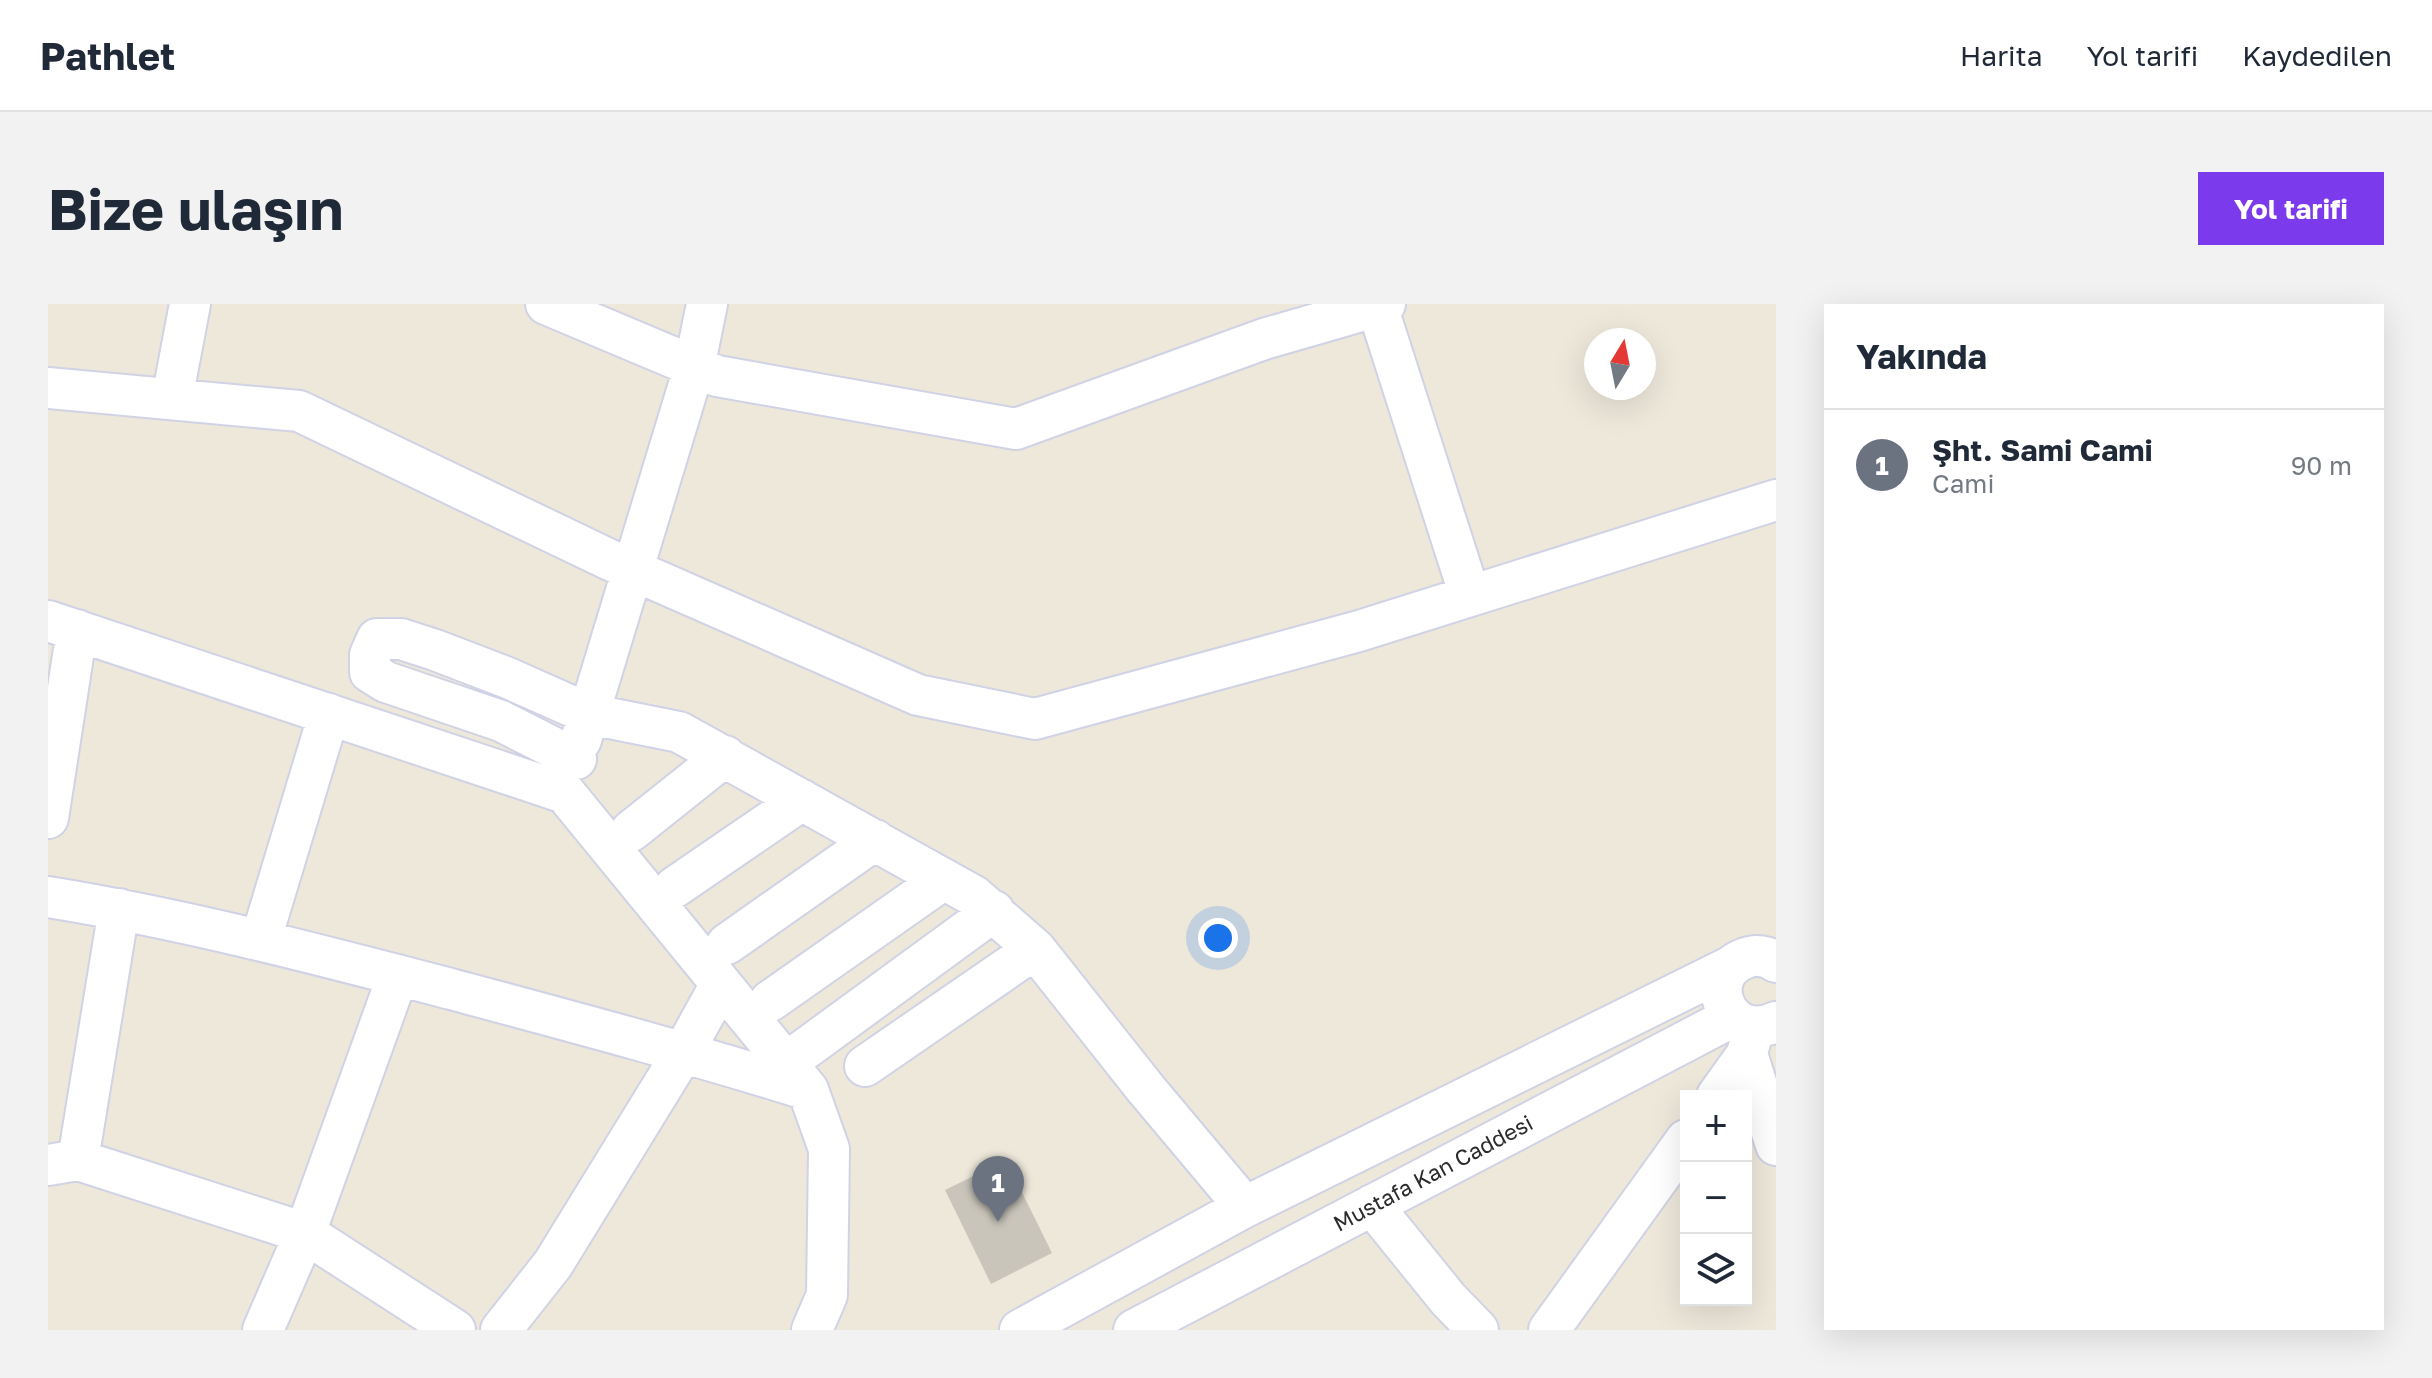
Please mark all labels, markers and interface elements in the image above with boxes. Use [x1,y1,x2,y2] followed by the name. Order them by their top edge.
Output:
[40,33,175,78] text: Pathlet
[1960,39,2043,72] text: Harita
[2087,39,2198,72] text: Yol tarifi
[2242,39,2392,72] text: Kaydedilen
[2198,172,2384,245] button: Yol tarifi
[48,175,343,242] text: Bize ulaşın
[1584,328,1656,400] north arrow
[1856,336,1987,376] text: Yakında
[1932,432,2153,468] text: Şht. Sami Cami
[1875,450,1889,481] text: 1
[2291,450,2352,481] text: 90 m
[1932,468,1994,499] text: Cami
[1198,918,1238,958] your location
[1680,1090,1752,1306] map controls
[1680,1090,1752,1162] button: +
[1328,1109,1537,1237] street label: Mustafa Kan Caddesi
[972,1156,1024,1222] pin: 1
[1680,1162,1752,1234] button: −
[1680,1234,1752,1306] button: layers

